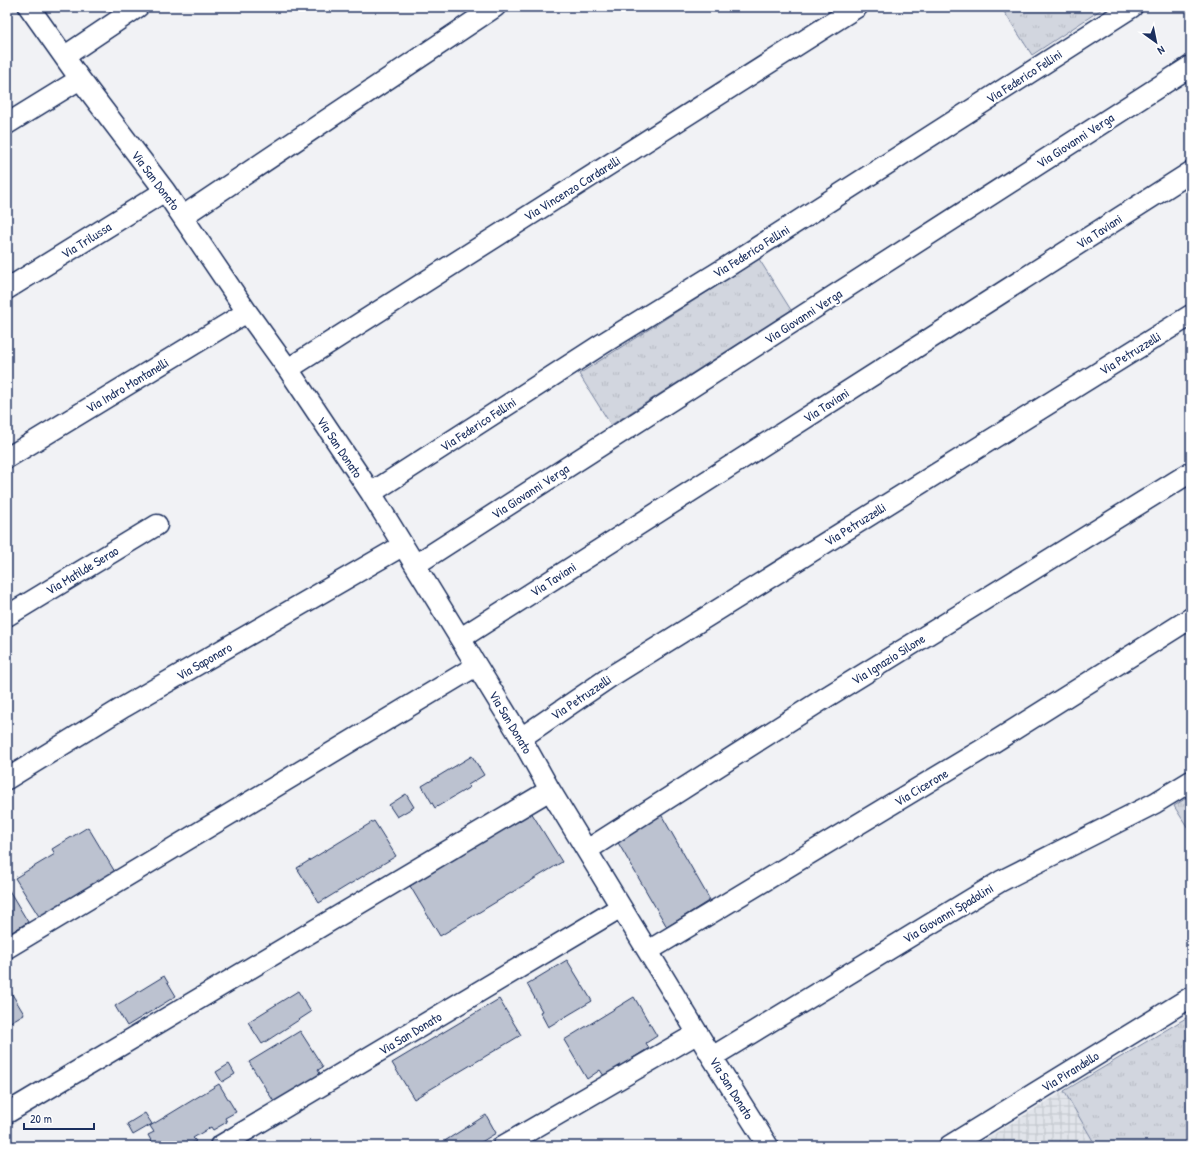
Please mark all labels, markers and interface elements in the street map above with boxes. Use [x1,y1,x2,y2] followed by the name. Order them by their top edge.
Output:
[1136,22,1176,62] north arrow
[1155,43,1168,58] text: N
[983,45,1065,107] street label: Via Federico Fellini
[1033,108,1117,172] street label: Via Giovanni Verga
[128,146,184,214] street label: Via San Donato
[520,151,624,225] street label: Via Vincenzo Cardarelli
[1073,209,1125,253] street label: Via Taviani
[57,218,115,262] street label: Via Trilussa
[709,220,793,282] street label: Via Federico Fellini
[761,284,845,348] street label: Via Giovanni Verga
[1096,327,1164,379] street label: Via Petruzzelli
[82,353,172,417] street label: Via Indro Montanelli
[800,383,852,427] street label: Via Taviani
[437,393,519,455] street label: Via Federico Fellini
[313,413,367,481] street label: Via San Donato
[488,459,572,523] street label: Via Giovanni Verga
[821,498,889,550] street label: Via Petruzzelli
[42,541,122,599] street label: Via Matilde Serao
[527,557,579,601] street label: Via Taviani
[848,629,928,689] street label: Via Ignazio Silone
[173,638,235,684] street label: Via Saponaro
[547,670,615,724] street label: Via Petruzzelli
[485,687,537,757] street label: Via San Donato
[891,764,951,810] street label: Via Cicerone
[899,879,997,947] street label: Via Giovanni Spadolini
[375,1007,445,1059] street label: Via San Donato
[1038,1046,1102,1096] street label: Via Pirandello
[706,1053,758,1123] street label: Via San Donato
[24,1105,94,1131] scale bar
[30,1110,52,1127] text: 20 m

